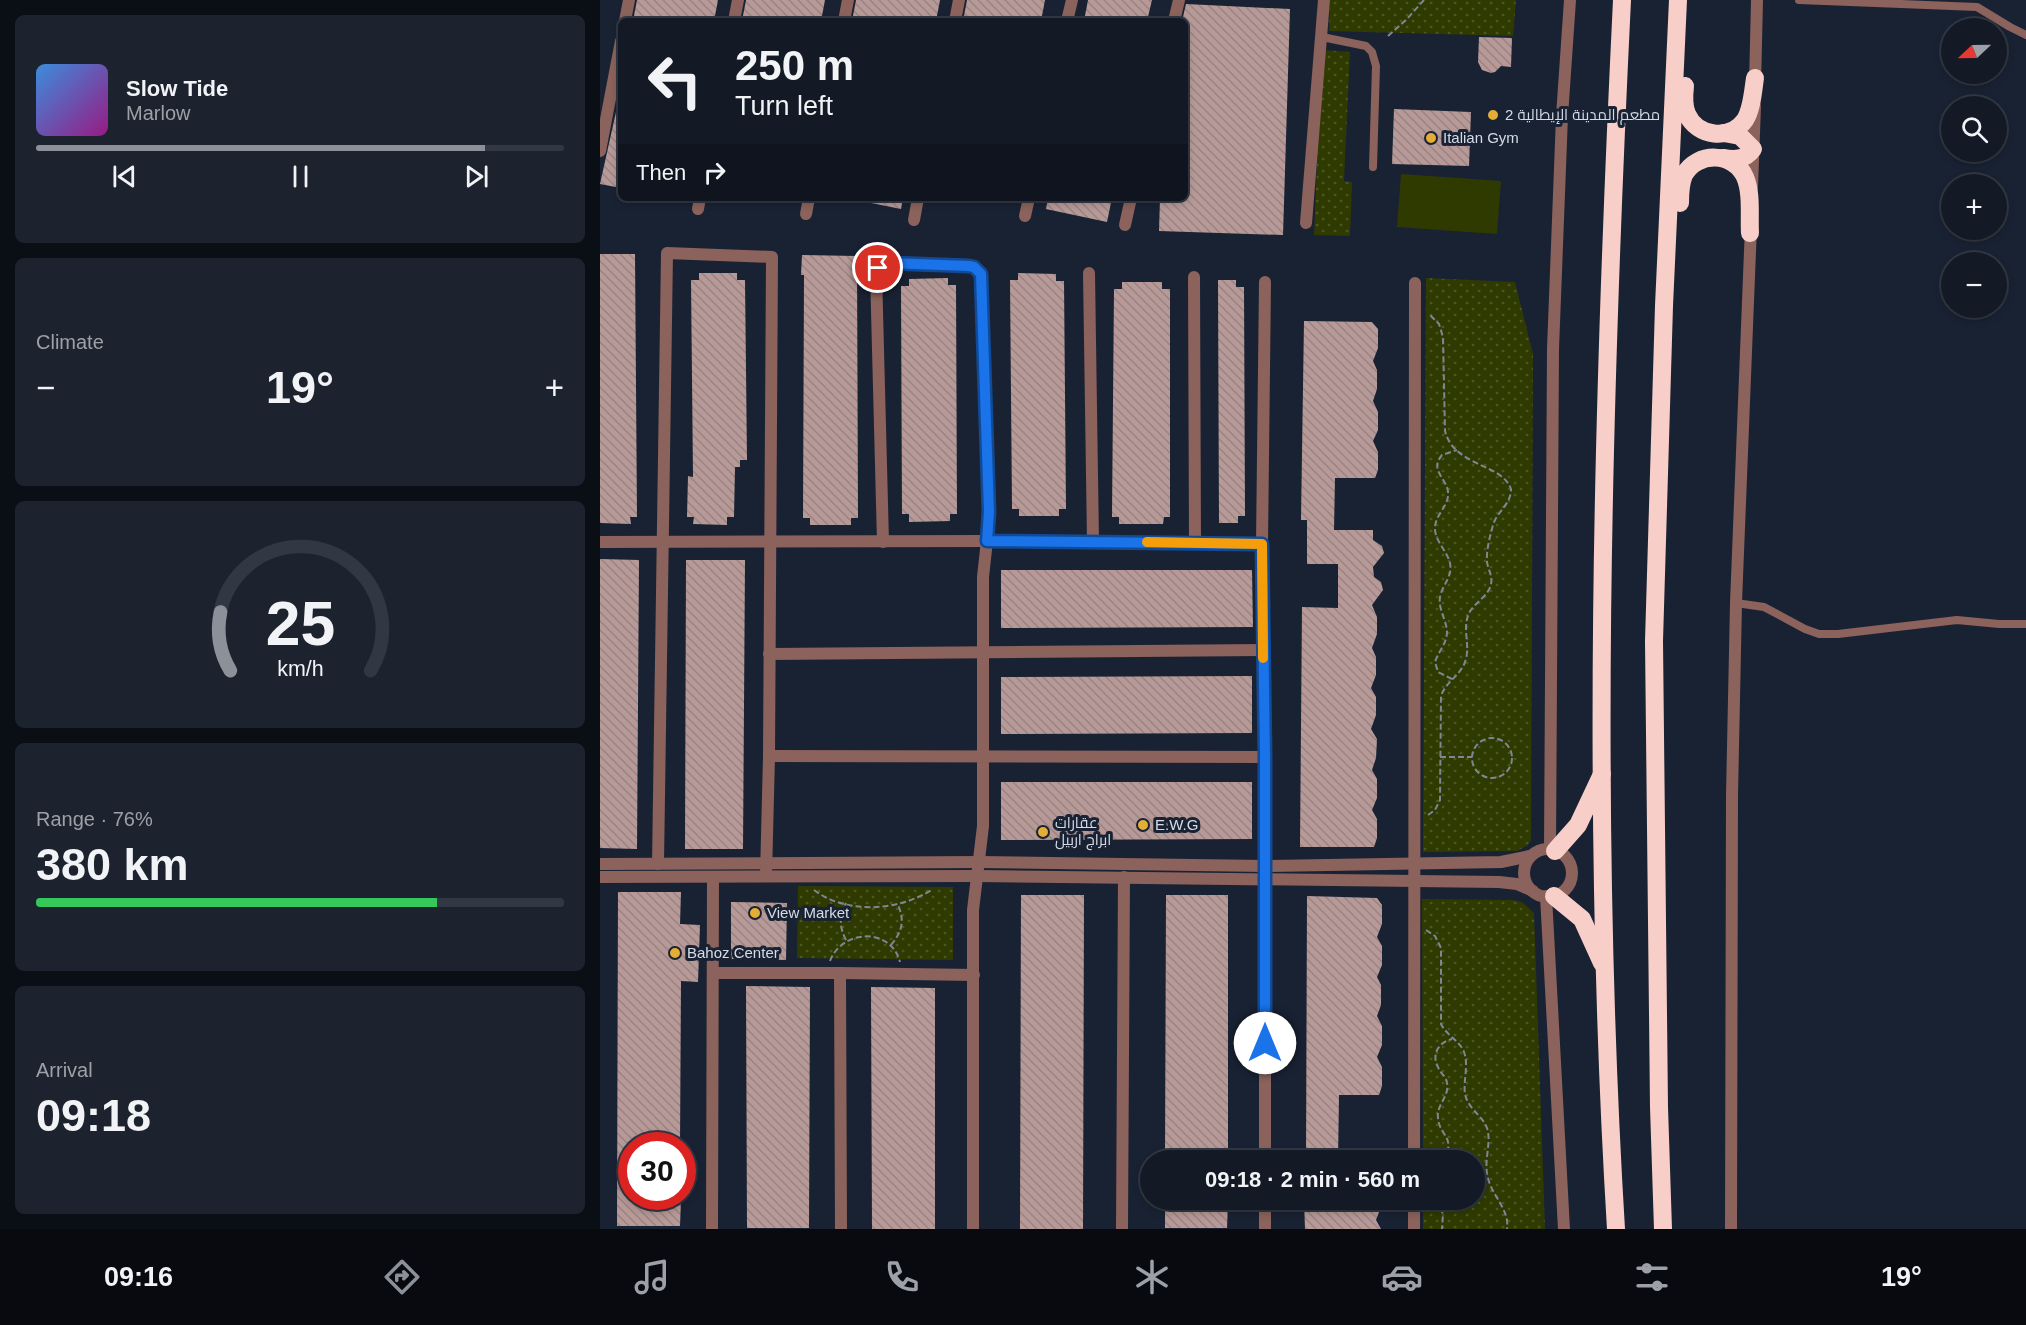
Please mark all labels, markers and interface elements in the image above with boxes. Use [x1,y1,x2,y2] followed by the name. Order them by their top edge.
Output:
[1941,18,2007,84] north arrow
[1941,18,2007,318] map controls
[636,42,714,120] icon: left
[735,42,854,89] text: 250 m
[126,76,228,101] text: Slow Tide
[735,91,833,121] text: Turn left
[1941,96,2007,162] button: search
[126,102,190,124] text: Marlow
[1505,106,1660,125] place label: مطعم المدينة الإيطالية 2
[1486,108,1500,122] marker: مطعم المدينة الإيطالية 2
[1443,129,1519,146] place label: Italian Gym
[1424,131,1438,145] marker: Italian Gym
[698,156,731,189] icon: right
[108,160,141,193] icon: previous
[284,160,317,193] icon: pause
[460,160,493,193] icon: next
[636,160,686,185] text: Then
[1941,174,2007,240] button: +
[852,242,903,293] pin
[861,251,894,284] icon: arrive
[1941,252,2007,318] button: −
[36,331,104,353] text: Climate
[266,362,334,413] text: 19°
[36,369,55,406] text: −
[545,369,564,406] text: +
[265,590,335,659] text: 25
[277,658,323,682] text: km/h
[36,808,153,830] text: Range · 76%
[1055,814,1111,851] place label: عقارات ابراج اربیل
[1155,816,1198,833] place label: E.W.G
[1136,818,1150,832] marker: E.W.G
[1036,825,1050,839] marker: عقارات ابراج اربیل
[36,839,189,890] text: 380 km
[767,904,850,921] place label: View Market
[748,906,762,920] marker: View Market
[687,944,779,961] place label: Bahoz Center
[668,946,682,960] marker: Bahoz Center
[1233,1011,1297,1075] position arrow
[36,1059,93,1081] text: Arrival
[36,1090,151,1141] text: 09:18
[618,1132,696,1210] speed limit sign: 30
[1205,1167,1420,1192] text: 09:18 · 2 min · 560 m
[381,1256,423,1298] icon: directions
[631,1256,673,1298] icon: music
[881,1256,923,1298] icon: phone
[1131,1256,1173,1298] icon: climate
[1381,1256,1423,1298] icon: car
[1631,1256,1673,1298] icon: filters
[104,1262,173,1292] text: 09:16
[1881,1262,1922,1292] text: 19°

